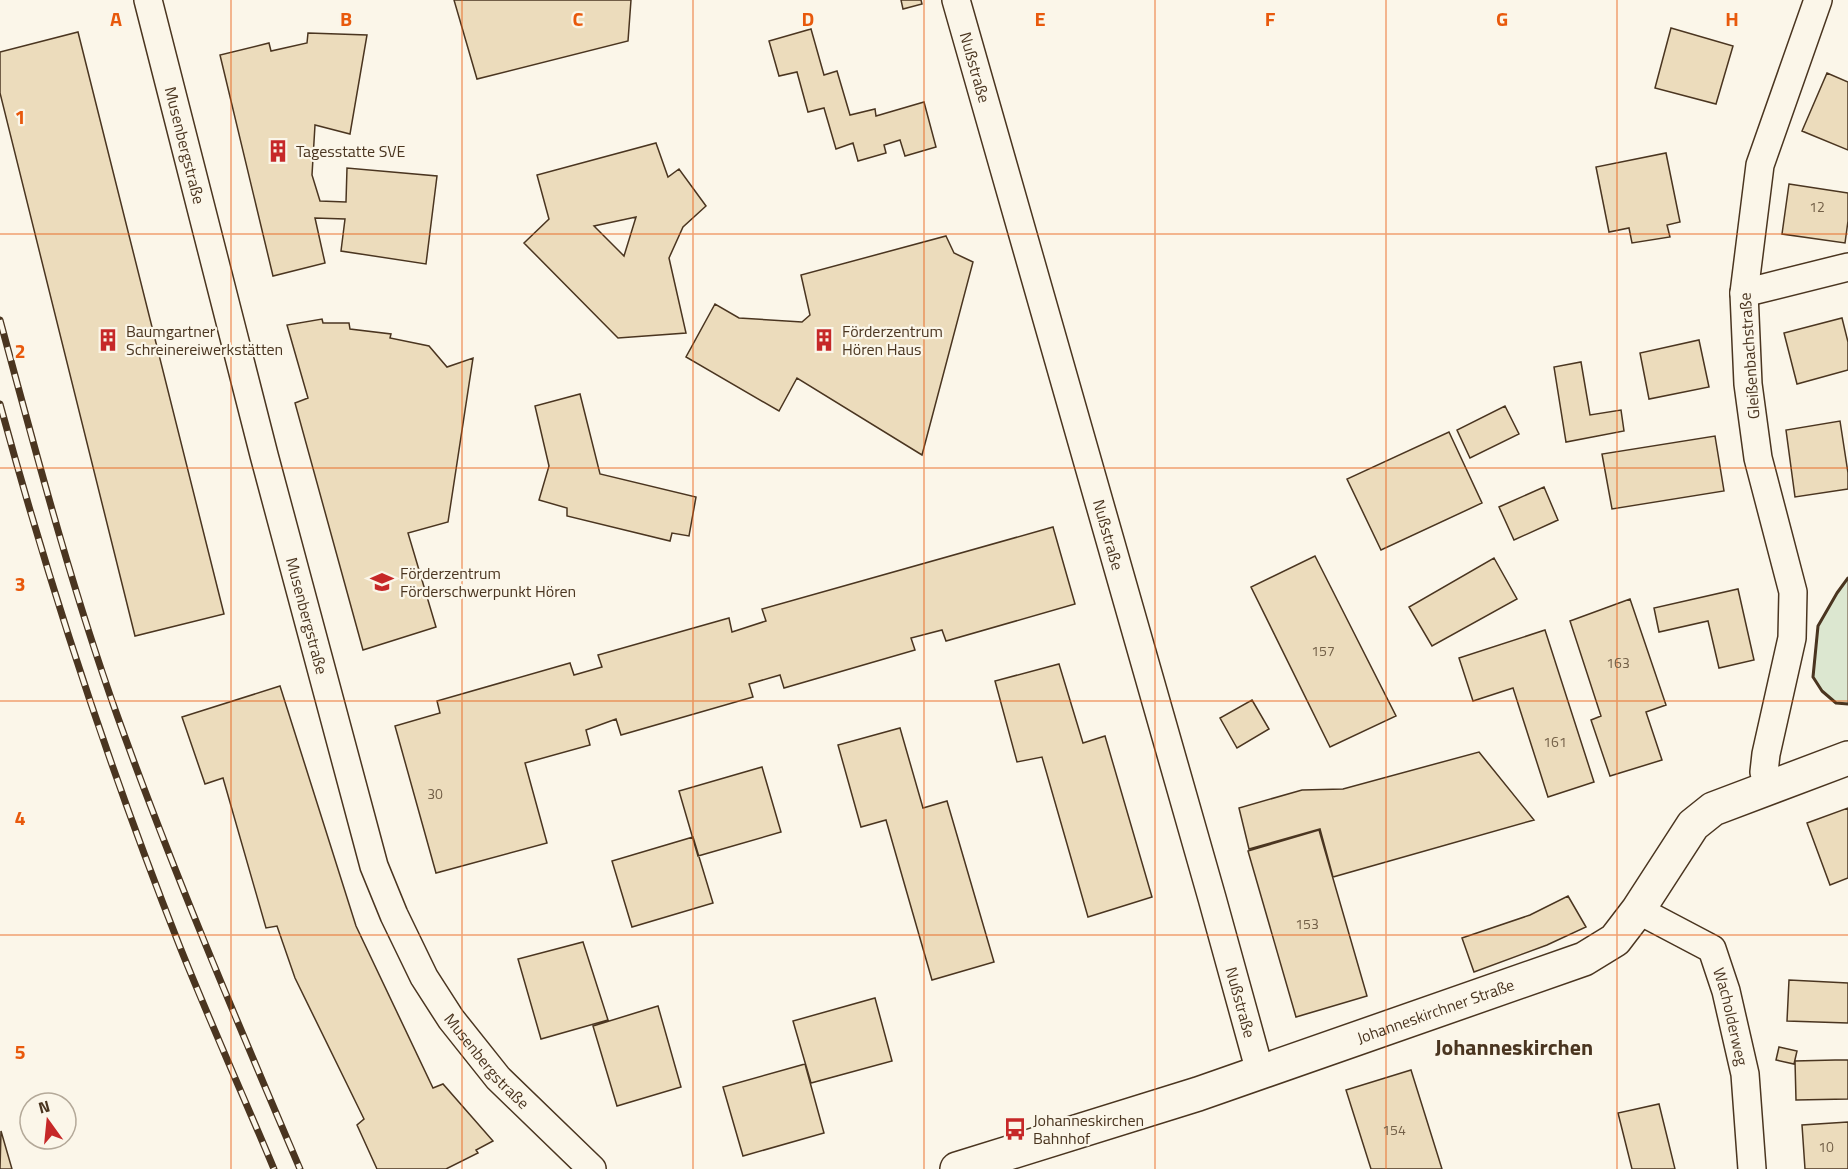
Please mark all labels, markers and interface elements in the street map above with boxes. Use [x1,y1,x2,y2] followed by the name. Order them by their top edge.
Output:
[110,3,122,34] text: A
[340,3,352,34] text: B
[573,3,584,34] text: C
[802,3,814,34] text: D
[1034,3,1046,34] text: E
[1265,3,1276,34] text: F
[1496,3,1508,34] text: G
[1725,3,1739,34] text: H
[954,29,997,105] street label: Nußstraße
[159,84,212,207] street label: Musenbergstraße
[14,101,26,132] text: 1
[265,138,291,164] building icon: Tagesstatte SVE
[296,139,405,163] place label: Tagesstatte SVE
[1809,196,1825,217] house number: 12
[1733,292,1765,420] street label: Gleißenbachstraße
[126,319,283,361] place label: Baumgartner Schreinereiwerkstätten
[842,319,943,361] place label: Förderzentrum Hören Haus
[95,327,121,353] building icon: Baumgartner Schreinereiwerkstätten
[811,327,837,353] building icon: Förderzentrum Hören Haus
[14,335,26,366] text: 2
[1087,497,1130,573] street label: Nußstraße
[280,555,334,677] street label: Musenbergstraße
[400,561,576,603] place label: Förderzentrum Förderschwerpunkt Hören
[14,568,26,599] text: 3
[369,569,395,595] school or university icon: Förderzentrum Förderschwerpunkt Hören
[1311,640,1335,661] house number: 157
[1606,652,1630,673] house number: 163
[1543,731,1567,752] house number: 161
[427,783,443,804] house number: 30
[14,802,26,833] text: 4
[1295,913,1319,934] house number: 153
[1220,964,1262,1040] street label: Nußstraße
[1707,964,1755,1068] street label: Wacholderweg
[1354,972,1517,1050] street label: Johanneskirchner Straße
[439,1008,535,1114] street label: Musenbergstraße
[1435,1030,1593,1064] district label: Johanneskirchen
[14,1036,26,1067] text: 5
[18,1091,78,1151] north arrow
[36,1093,53,1120] text: N
[1033,1108,1144,1150] place label: Johanneskirchen Bahnhof
[1002,1116,1028,1142] bus stop icon: Johanneskirchen Bahnhof
[1382,1119,1406,1140] house number: 154
[1818,1136,1834,1157] house number: 10

